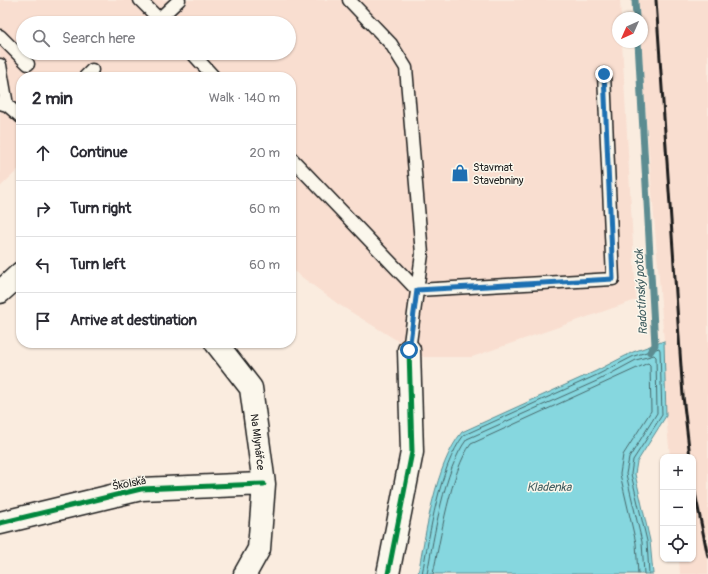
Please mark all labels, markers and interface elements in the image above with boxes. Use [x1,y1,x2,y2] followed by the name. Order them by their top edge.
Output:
[612,12,648,48] north arrow
[16,16,296,60] search box
[30,27,52,49] icon: search
[62,29,135,48] text: Search here
[595,65,613,83] route end
[32,88,73,109] text: 2 min
[209,90,280,106] text: Walk · 140 m
[32,142,54,164] icon: ahead
[70,143,128,162] text: Continue
[249,145,280,161] text: 20 m
[473,161,524,187] place label: Stavmat Stavebniny
[450,163,470,183] shop icon: Stavmat Stavebniny
[32,198,54,220] icon: right
[70,199,131,218] text: Turn right
[249,201,280,217] text: 60 m
[632,248,651,335] water label: Radotínský potok
[32,254,54,276] icon: left
[70,255,126,274] text: Turn left
[249,257,280,273] text: 60 m
[32,310,54,332] icon: arrive
[70,311,197,330] text: Arrive at destination
[400,341,418,359] route start
[248,413,267,472] street label: Na Mlynářce
[660,454,696,562] map controls
[660,454,696,490] button: +
[111,473,147,493] street label: Školská
[527,480,573,495] water label: Kladenka
[660,490,696,526] button: −
[660,526,696,562] button: locate

